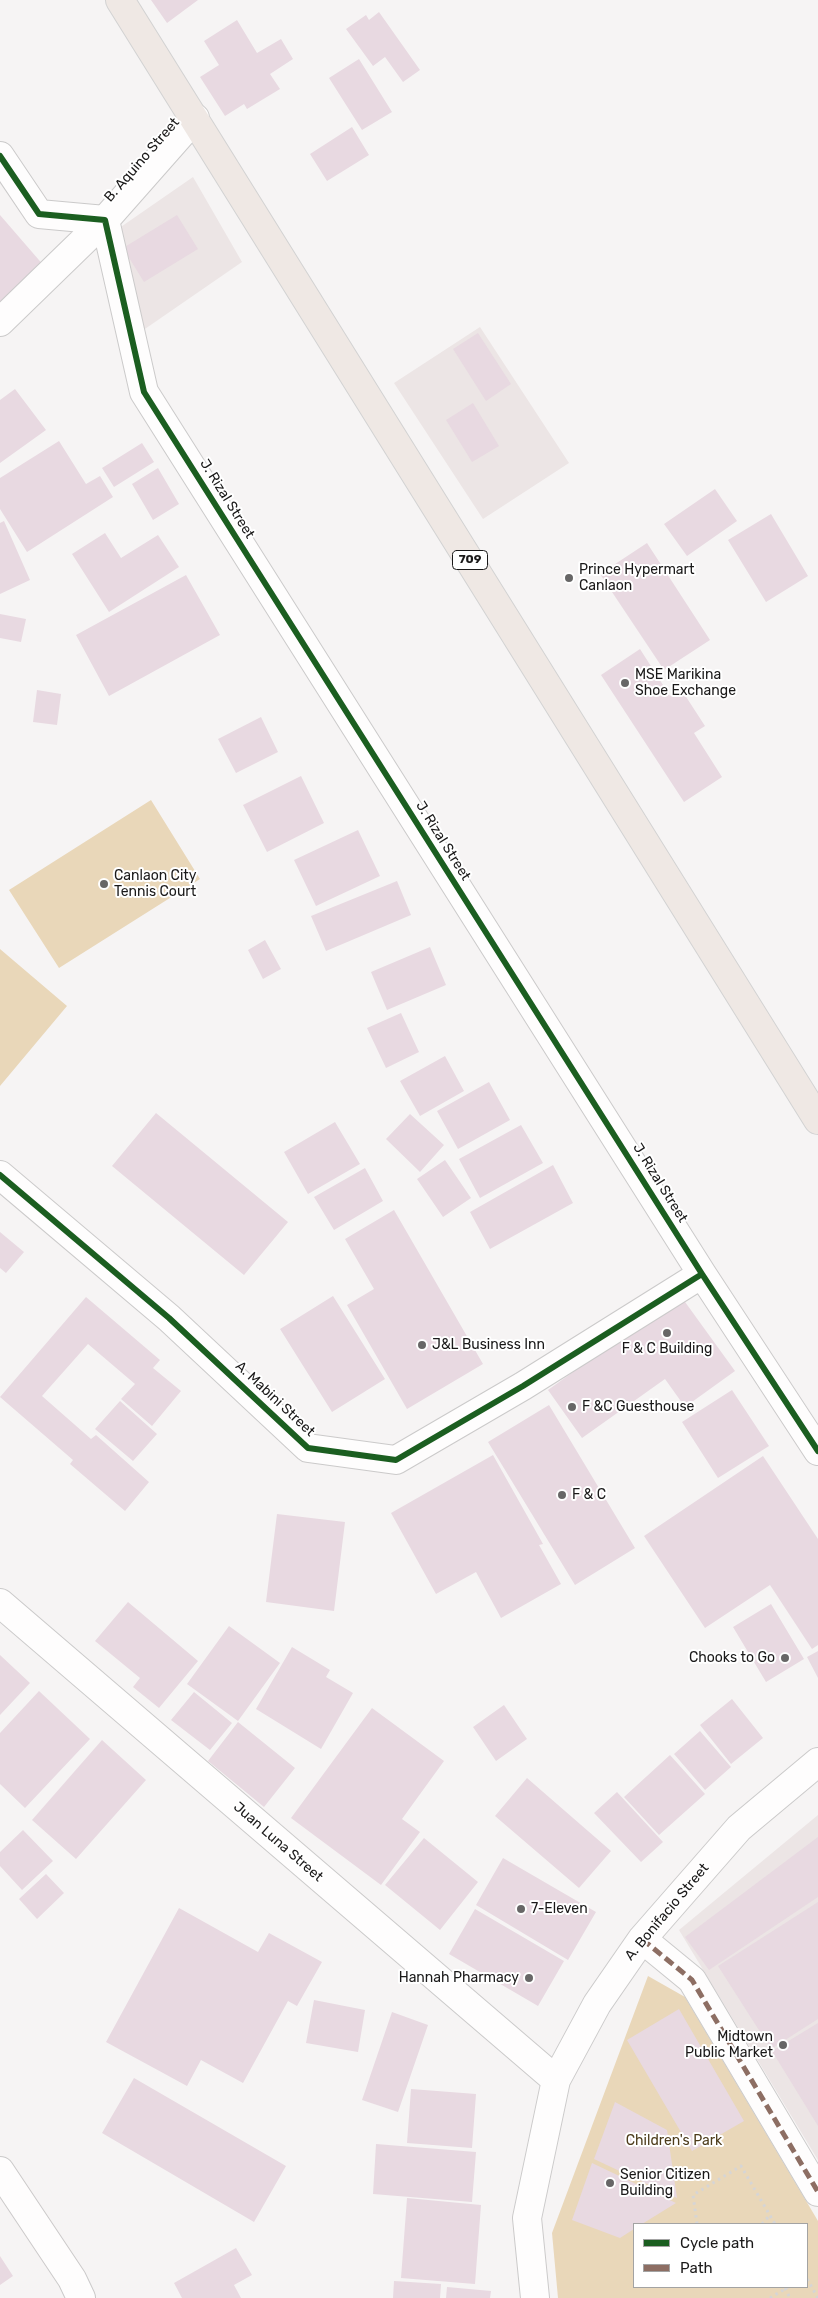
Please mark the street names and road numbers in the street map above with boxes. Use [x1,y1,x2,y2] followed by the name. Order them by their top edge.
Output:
[101,114,183,206] street label: B. Aquino Street
[196,456,258,542] street label: J. Rizal Street
[452,550,488,570] road number: 709
[412,798,474,884] street label: J. Rizal Street
[629,1140,691,1226] street label: J. Rizal Street
[232,1358,318,1440] street label: A. Mabini Street
[230,1799,326,1885] street label: Juan Luna Street
[621,1860,713,1964] street label: A. Bonifacio Street

